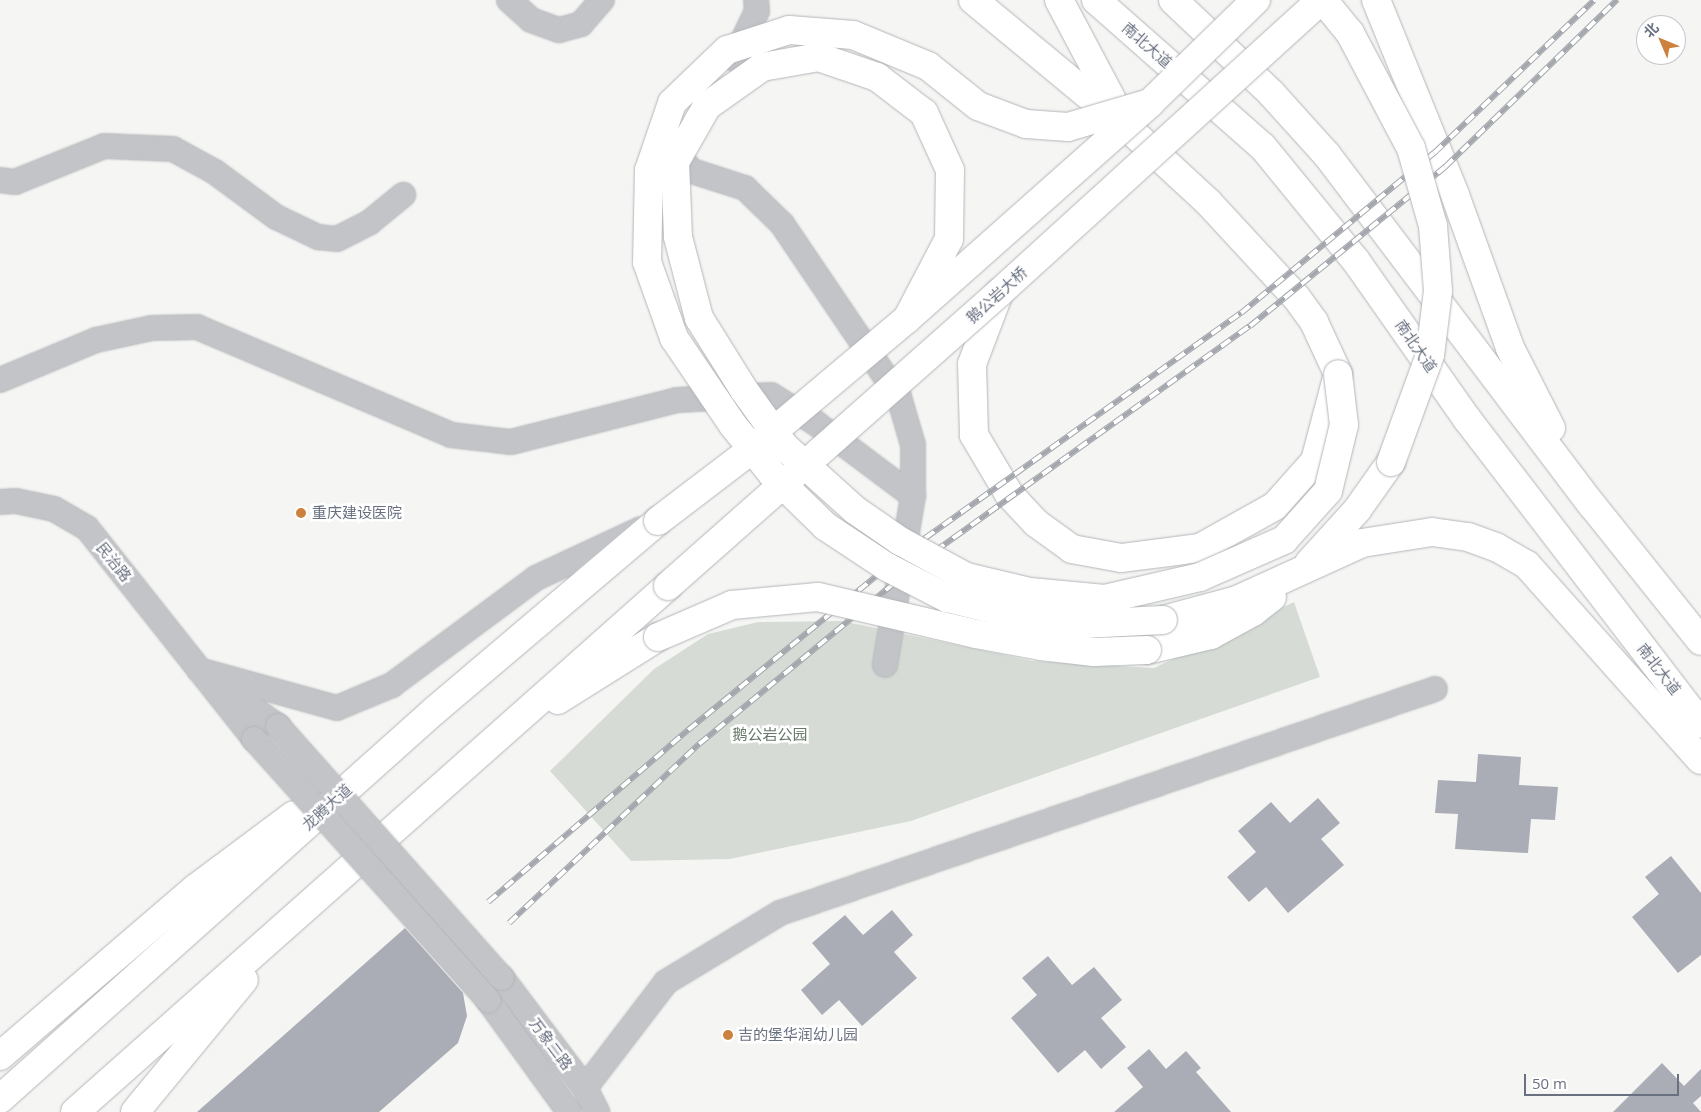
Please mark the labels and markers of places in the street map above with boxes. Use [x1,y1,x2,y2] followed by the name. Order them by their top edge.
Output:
[312,504,402,522] place label: 重庆建设医院
[294,506,308,520] marker: 重庆建设医院
[738,1026,858,1044] place label: 吉的堡华润幼儿园
[722,1029,734,1041] marker: 吉的堡华润幼儿园

